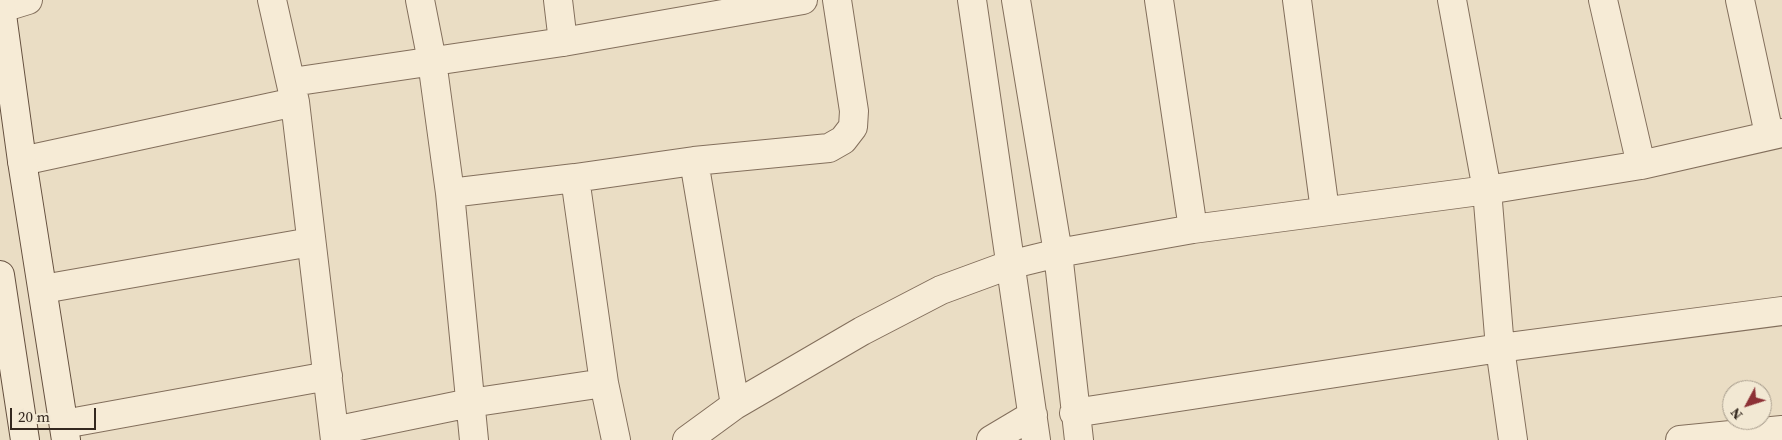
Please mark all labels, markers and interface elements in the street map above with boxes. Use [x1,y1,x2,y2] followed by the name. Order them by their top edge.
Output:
[1722,380,1772,430] north arrow
[12,398,99,430] scale bar
[1725,404,1747,424] text: N
[18,406,50,427] text: 20 m

